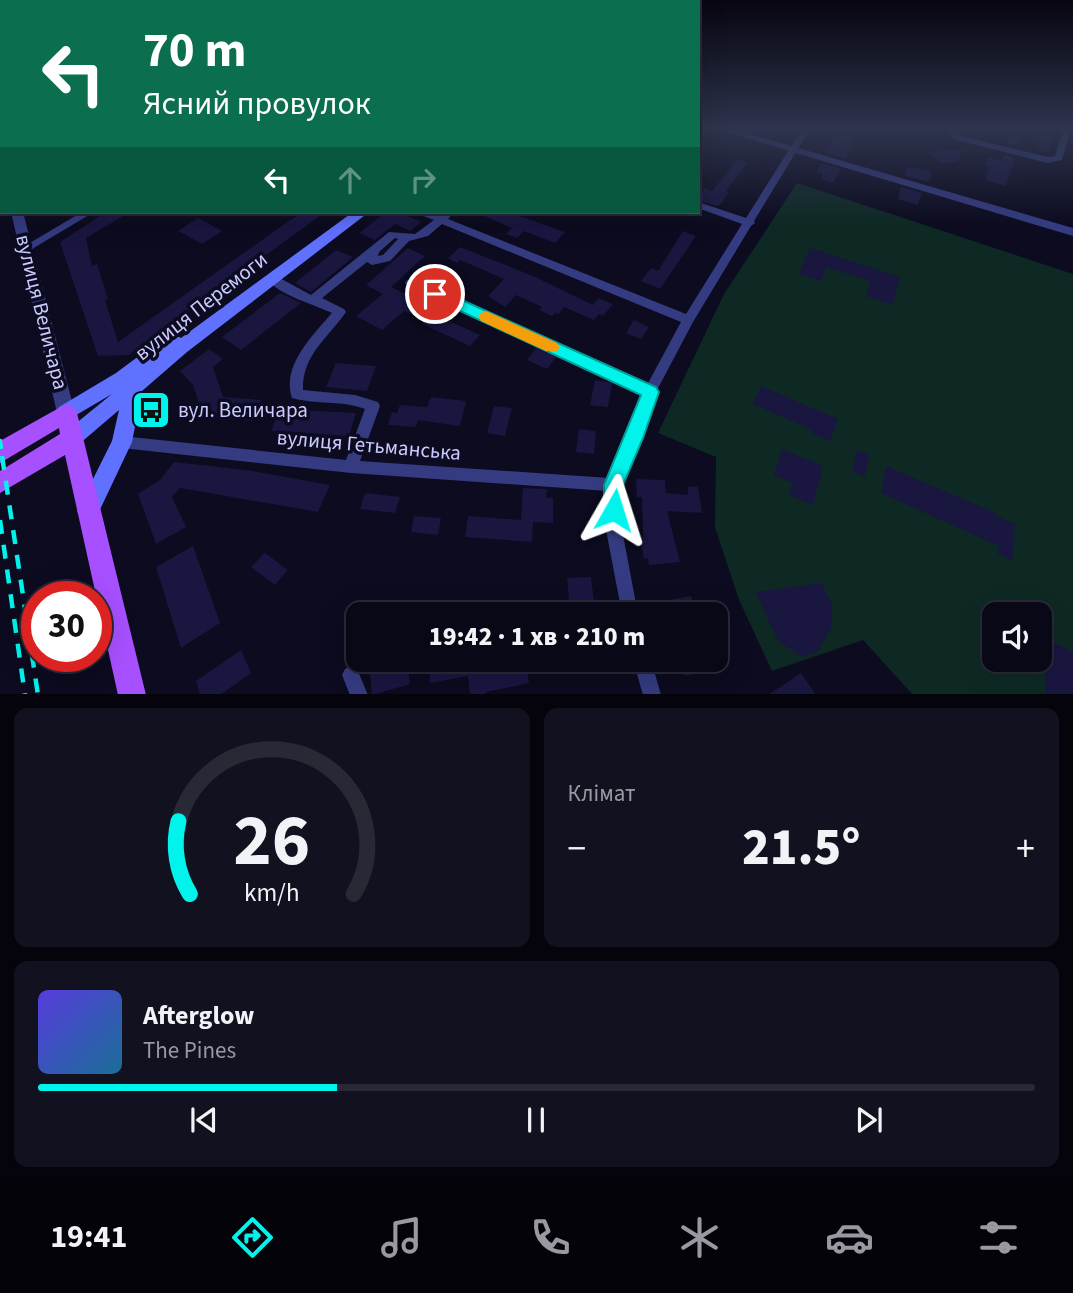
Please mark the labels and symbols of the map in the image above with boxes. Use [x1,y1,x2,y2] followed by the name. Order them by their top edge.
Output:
[8,231,76,393] street label: вулиця Величара
[128,245,274,367] street label: вулиця Перемоги
[405,264,465,324] pin
[130,389,172,431] bus stop icon: вул. Величара
[178,395,308,425] place label: вул. Величара
[276,422,462,468] street label: вулиця Гетьманська
[577,473,651,547] position arrow
[21,581,112,672] speed limit sign: 30

